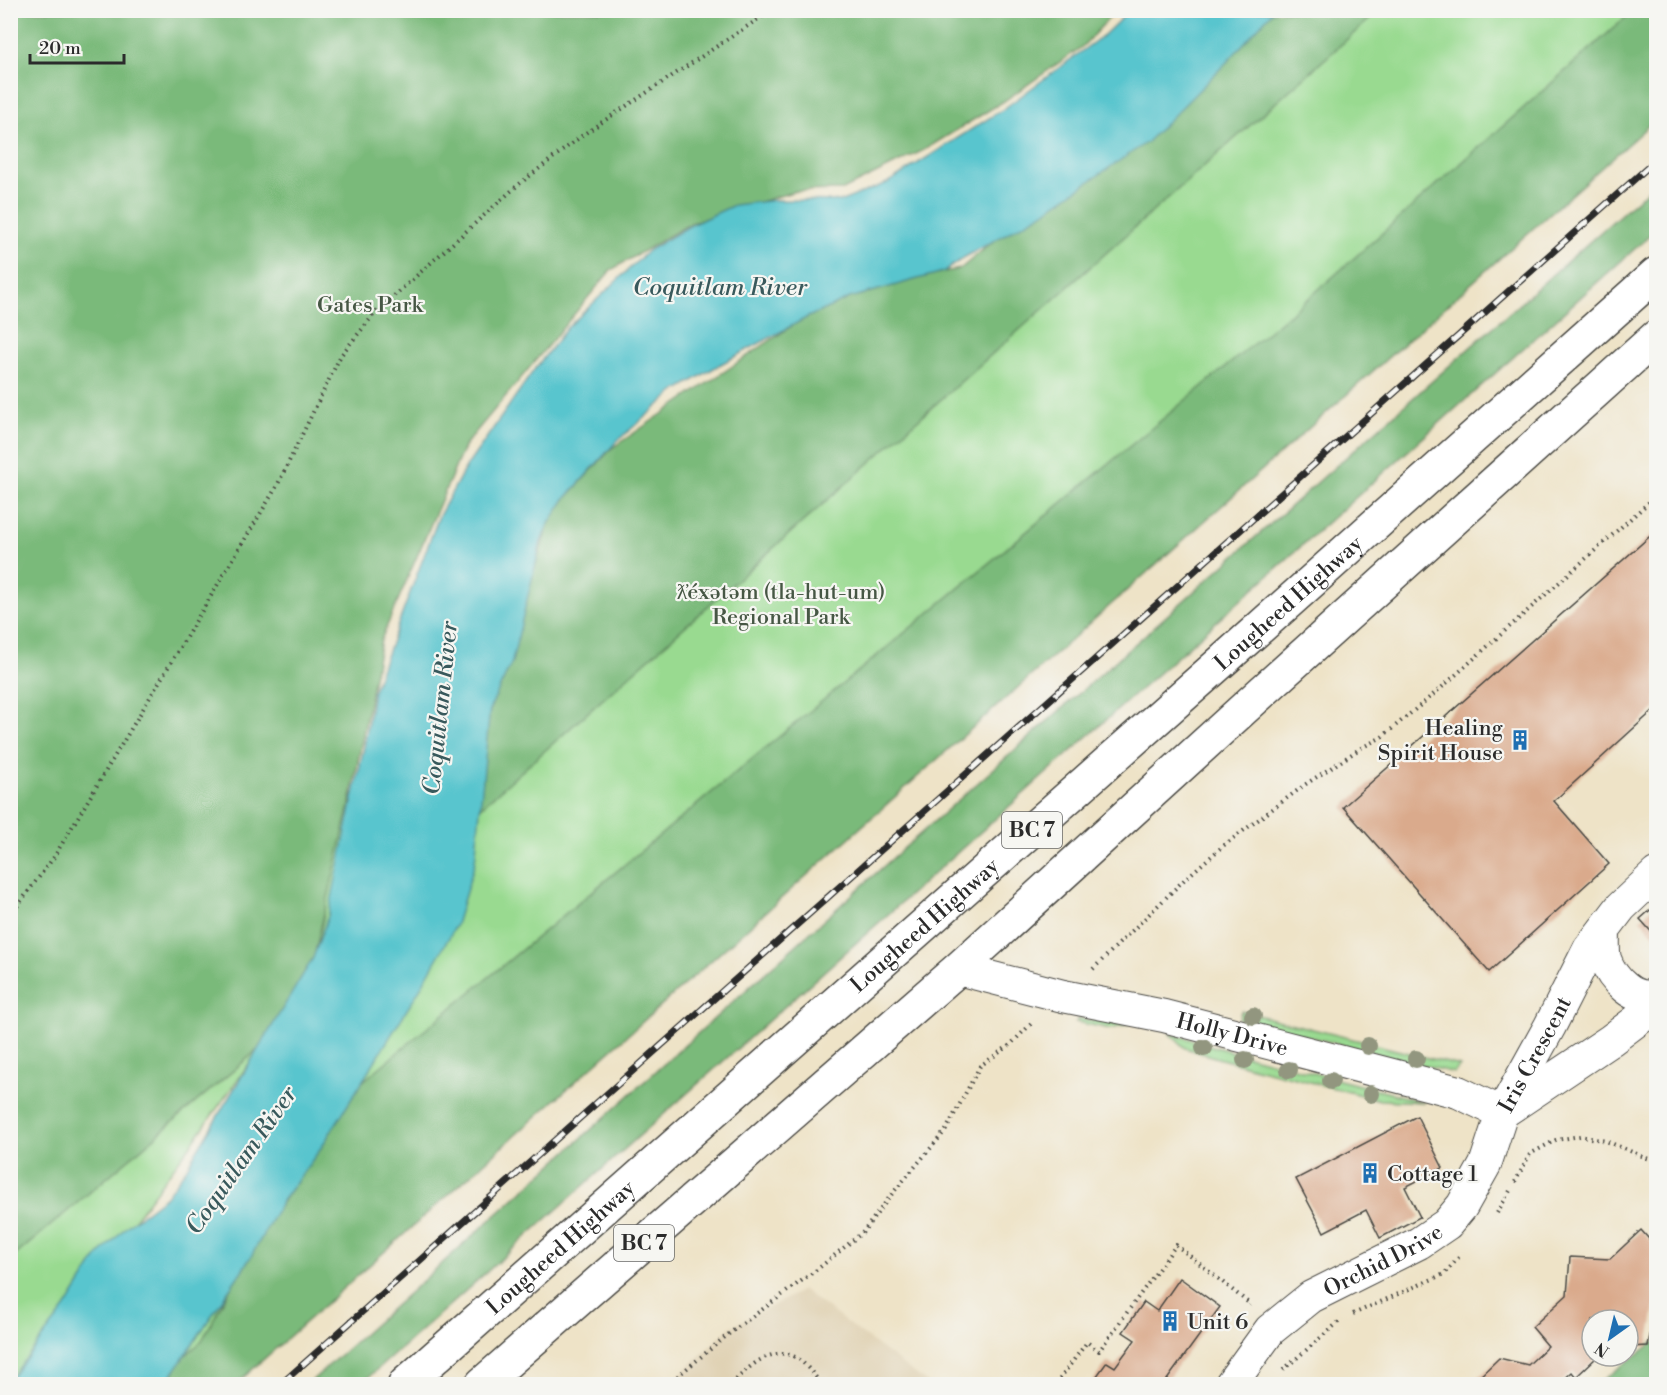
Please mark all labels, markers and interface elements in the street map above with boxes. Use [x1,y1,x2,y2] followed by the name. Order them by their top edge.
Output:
[30,27,124,65] scale bar
[39,37,81,60] text: 20 m
[633,273,808,303] water label: Coquitlam River
[317,292,425,319] park label: Gates Park
[1209,530,1369,677] street label: Lougheed Highway
[677,579,885,631] park label: ƛ̓éxətəm (tla-hut-um) Regional Park
[417,619,465,796] water label: Coquitlam River
[1378,715,1504,767] place label: Healing Spirit House
[1508,728,1532,752] building icon: Healing Spirit House
[1002,812,1062,848] road number: BC 7
[845,853,1005,999] street label: Lougheed Highway
[1493,992,1578,1118] street label: Iris Crescent
[1173,1008,1291,1063] street label: Holly Drive
[180,1080,305,1241] water label: Coquitlam River
[1358,1161,1382,1185] building icon: Cottage 1
[1387,1161,1478,1188] place label: Cottage 1
[481,1175,641,1321] street label: Lougheed Highway
[1319,1219,1448,1304] street label: Orchid Drive
[614,1225,674,1261] road number: BC 7
[1580,1308,1640,1368] north arrow
[1158,1309,1182,1333] building icon: Unit 6
[1187,1309,1248,1336] place label: Unit 6
[1591,1338,1613,1361] text: N

